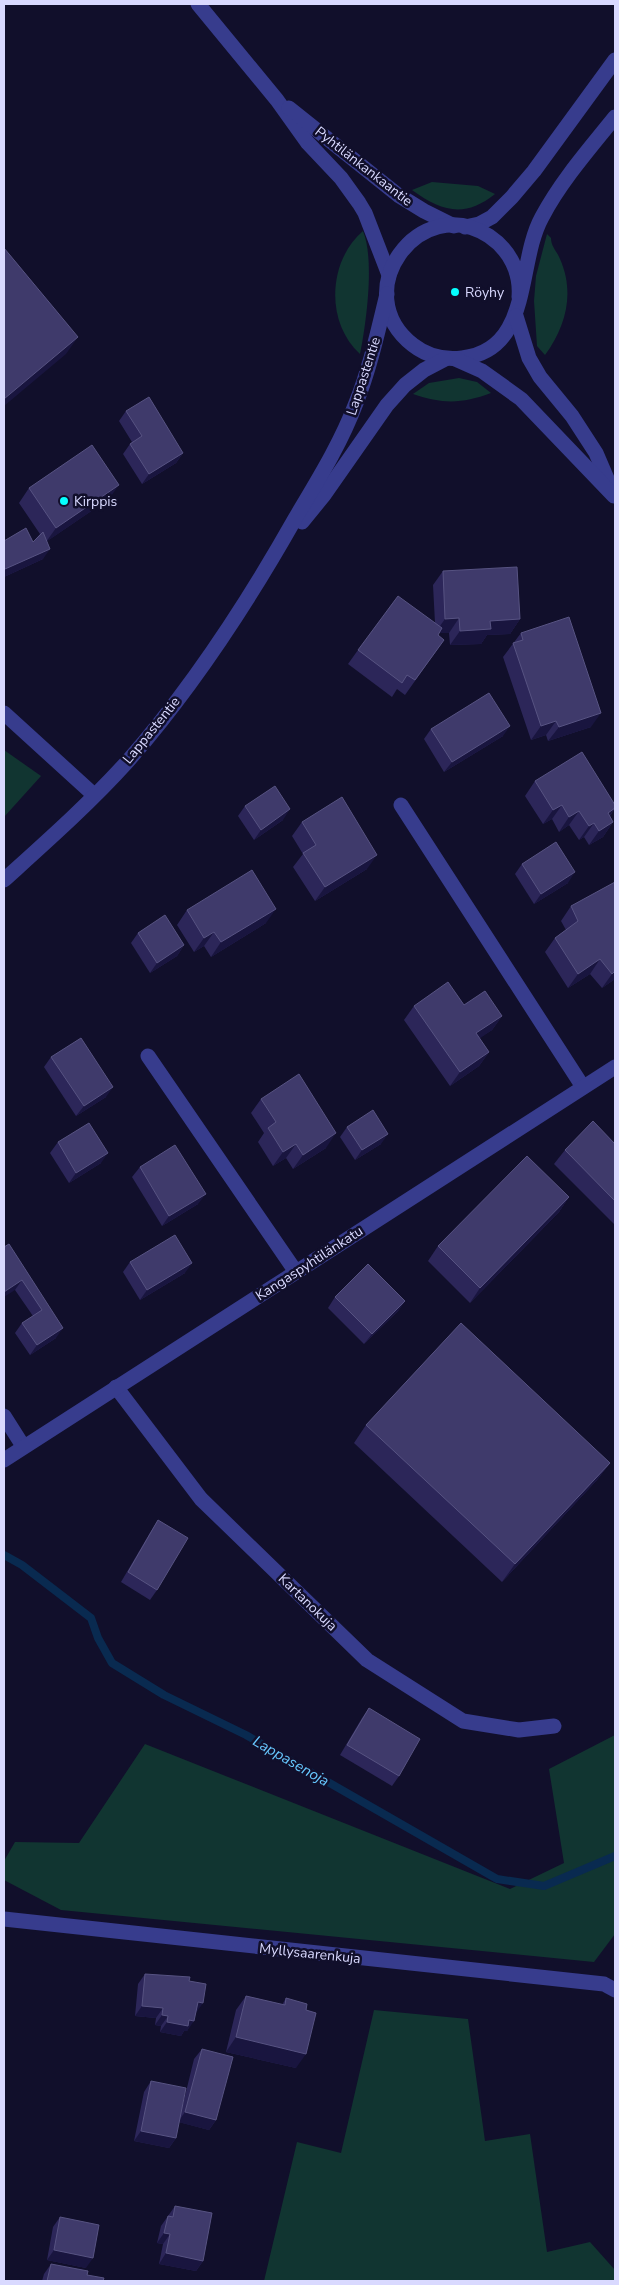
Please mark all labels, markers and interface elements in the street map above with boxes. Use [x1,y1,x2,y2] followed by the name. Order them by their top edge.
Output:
[311,122,417,211] street label: Pyhtilänkankaantie
[465,283,505,302] place label: Röyhy
[449,286,461,298] marker: Röyhy
[342,335,385,418] street label: Lappastentie
[74,492,118,511] place label: Kirppis
[58,495,70,507] marker: Kirppis
[118,693,184,768] street label: Lappastentie
[252,1222,367,1305] street label: Kangaspyhtilänkatu
[274,1569,341,1635] street label: Kartanokuja
[249,1731,333,1791] water label: Lappasenoja
[258,1939,362,1968] street label: Myllysaarenkuja

